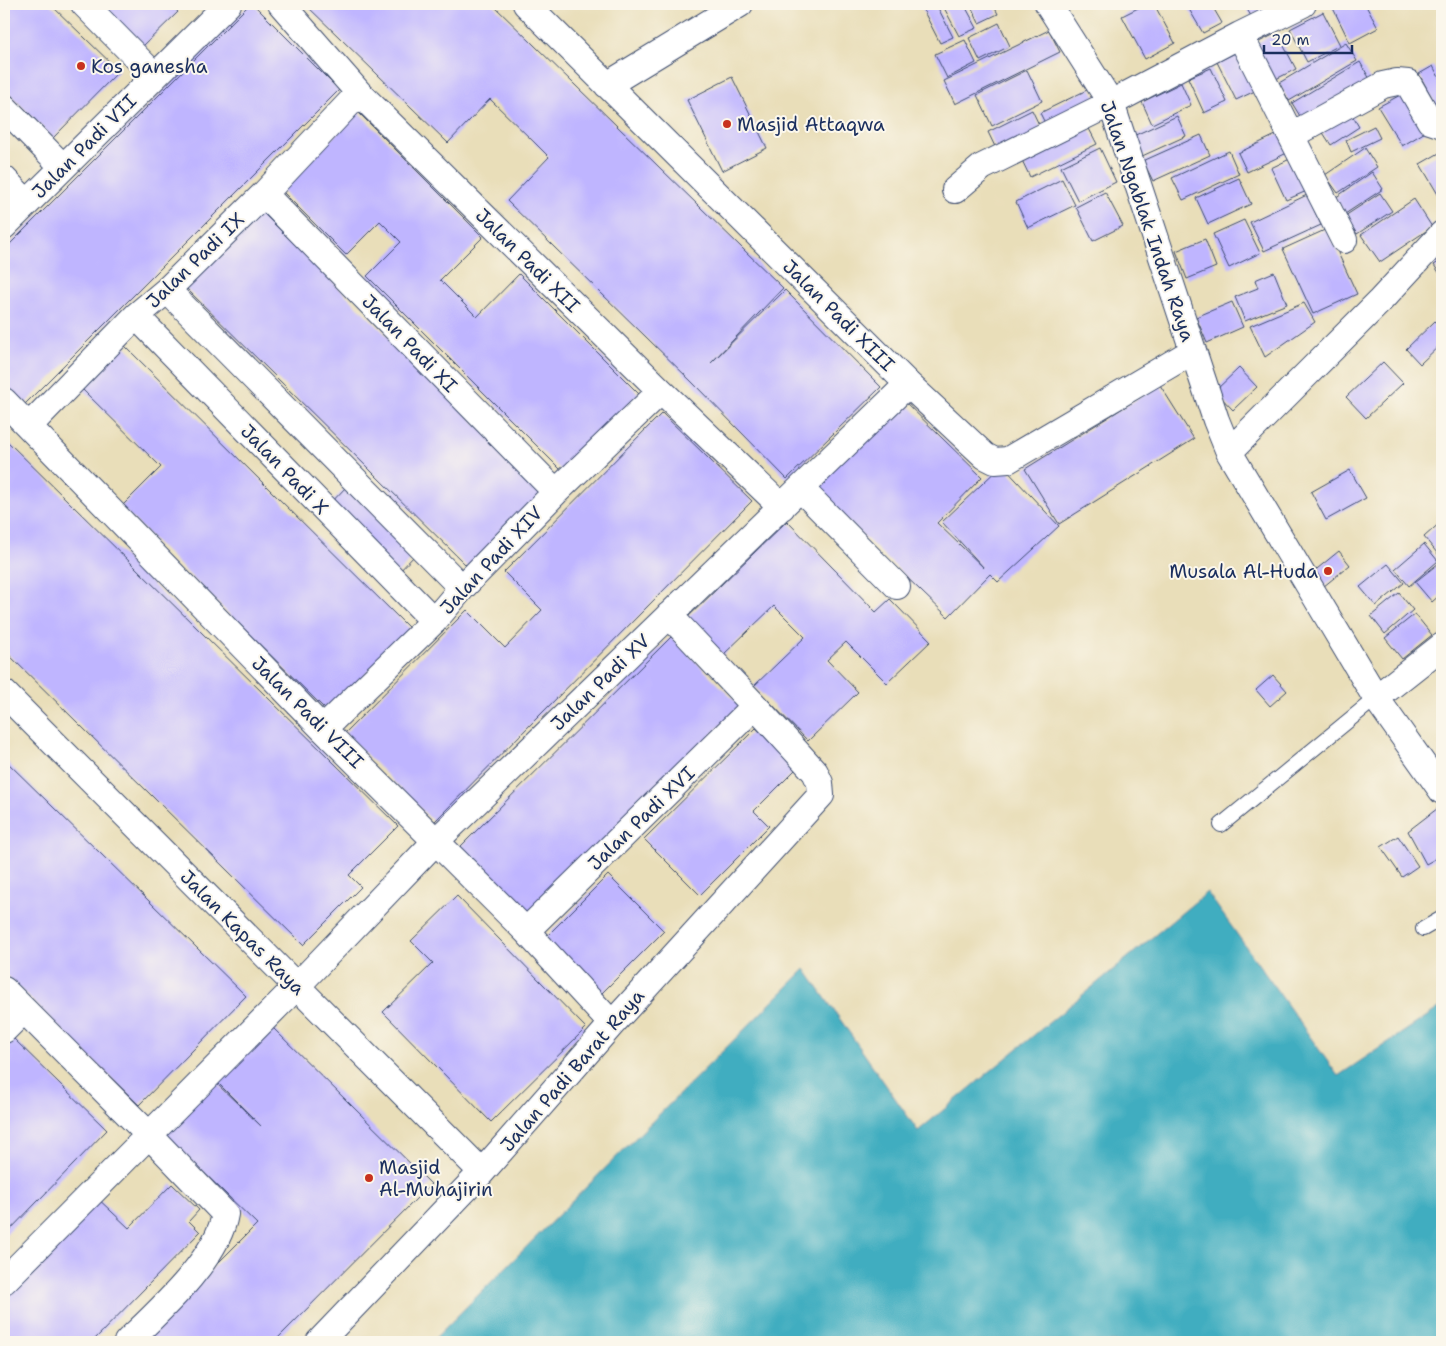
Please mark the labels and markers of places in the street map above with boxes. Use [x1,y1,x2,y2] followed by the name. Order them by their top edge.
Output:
[91,54,208,79] place label: Kos ganesha
[75,60,87,72] marker: Kos ganesha
[737,112,885,137] place label: Masjid Attaqwa
[721,118,733,130] marker: Masjid Attaqwa
[1169,559,1318,584] place label: Musala Al-Huda
[1322,565,1334,577] marker: Musala Al-Huda
[379,1155,493,1202] place label: Masjid Al-Muhajirin
[363,1172,375,1184] marker: Masjid Al-Muhajirin

